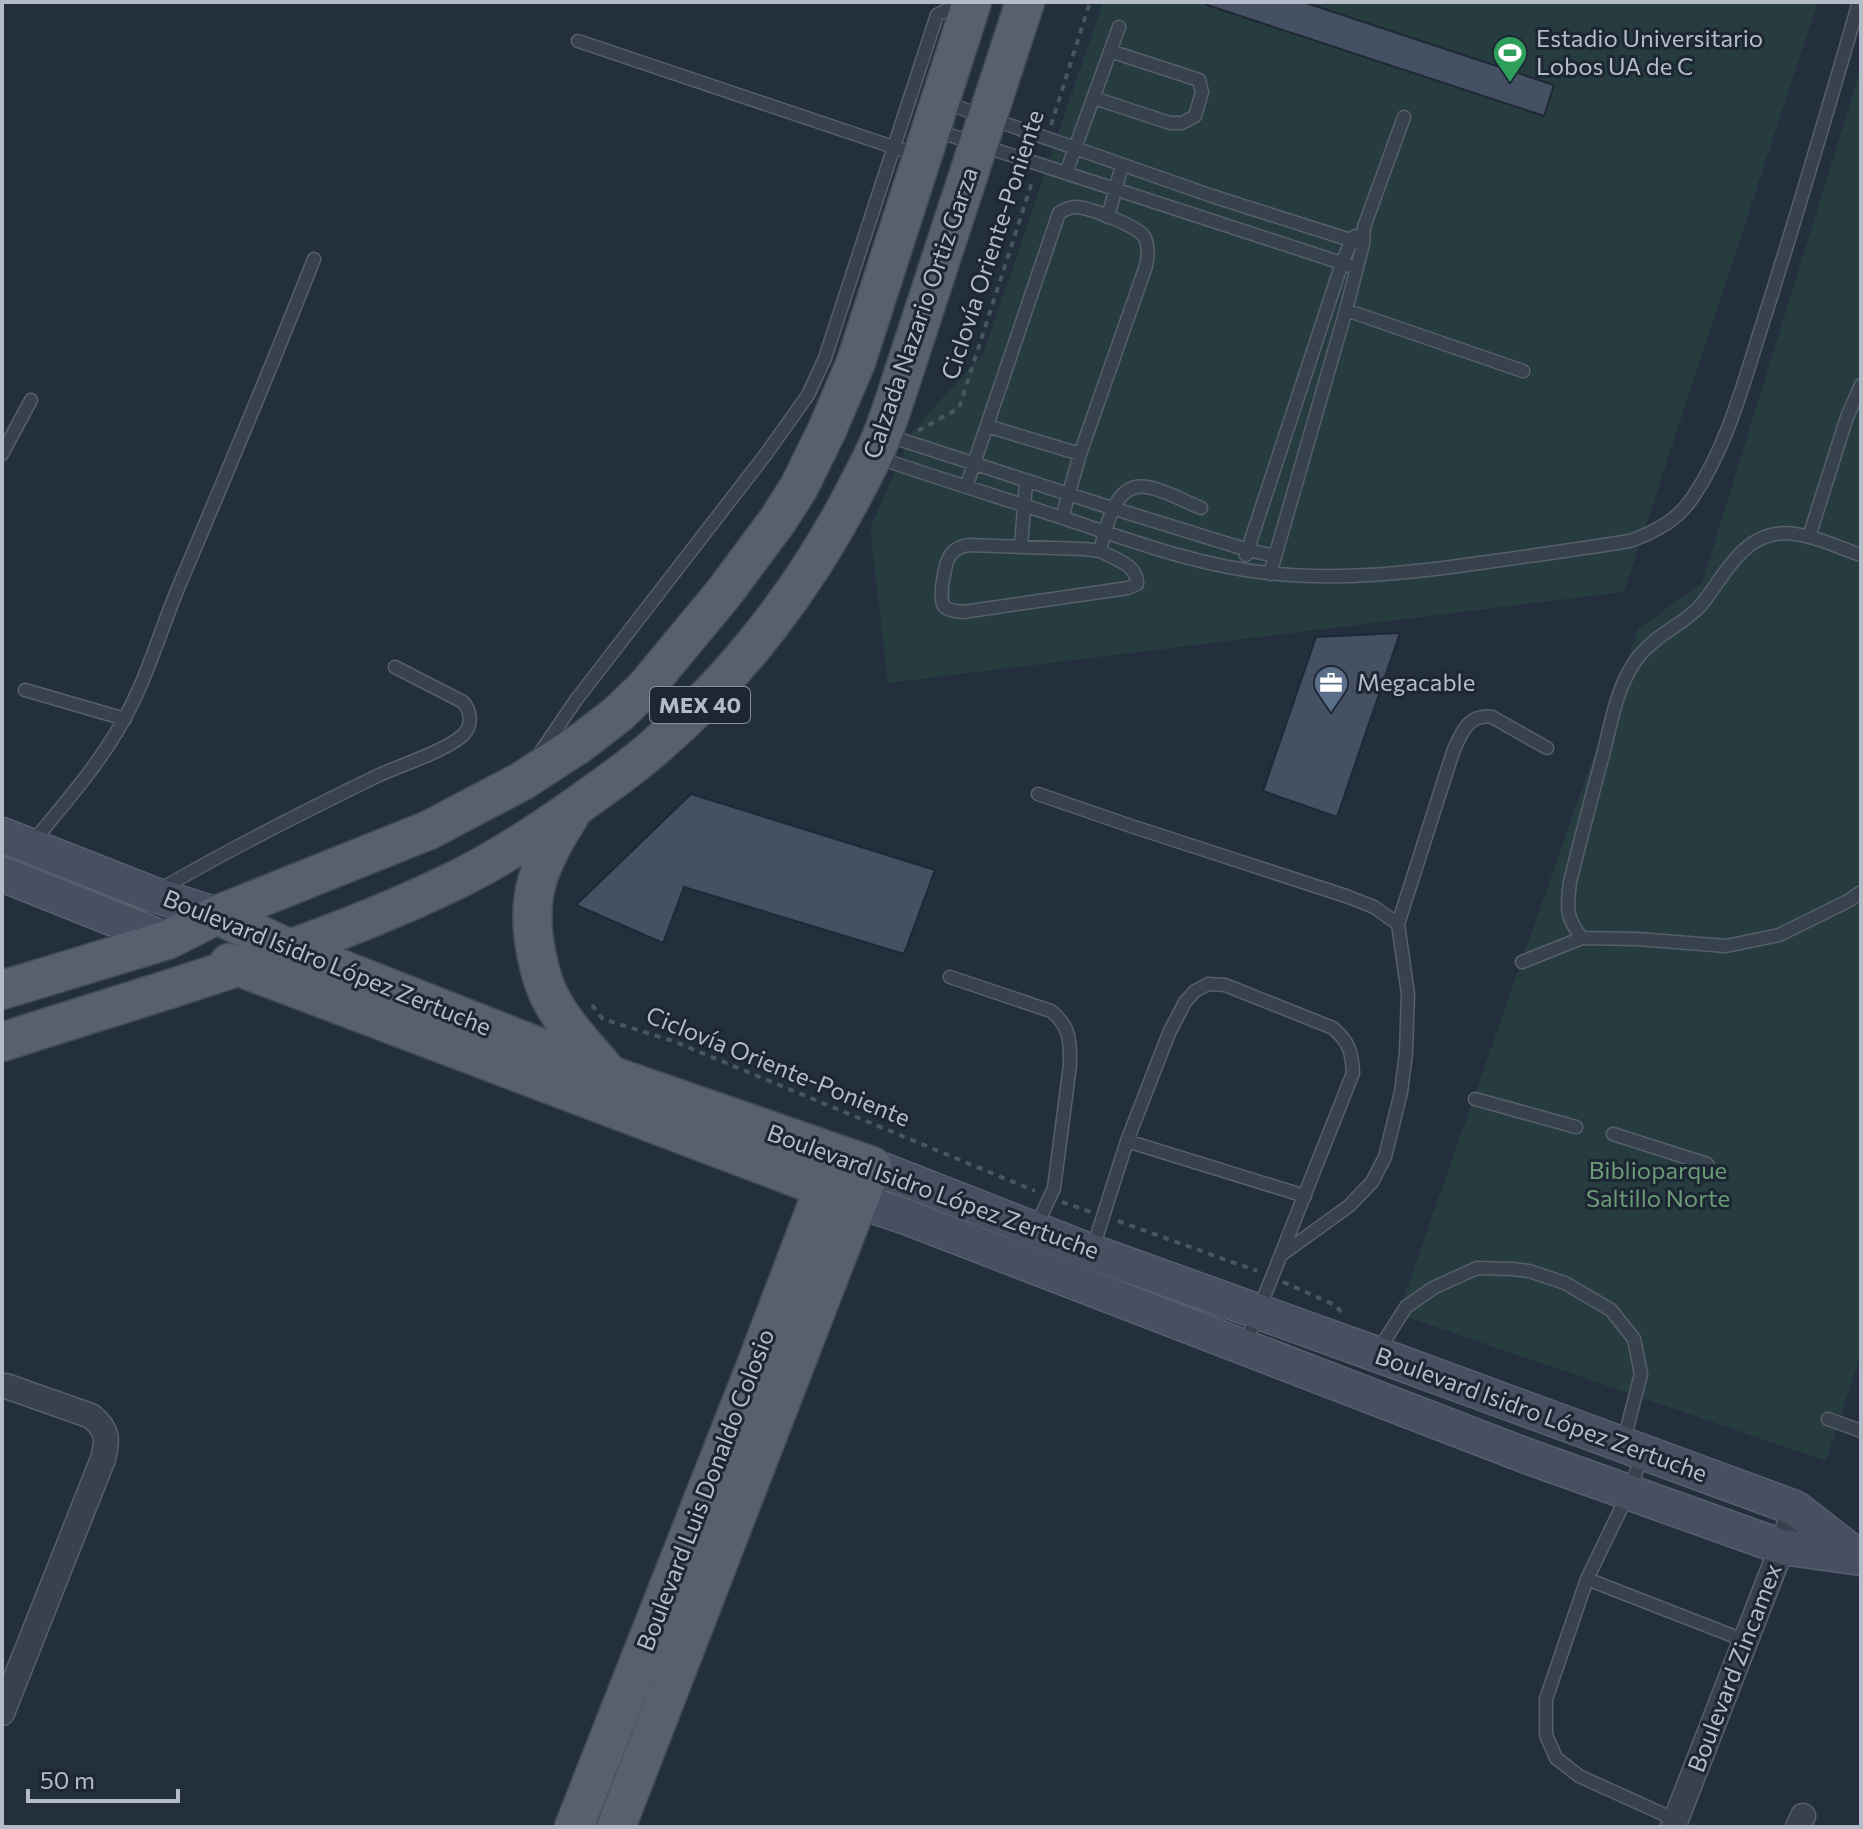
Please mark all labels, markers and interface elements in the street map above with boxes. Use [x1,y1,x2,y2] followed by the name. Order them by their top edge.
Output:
[1536,23,1763,80] place label: Estadio Universitario Lobos UA de C
[1491,34,1529,84] sports icon: Estadio Universitario Lobos UA de C
[934,106,1049,383] street label: Ciclovía Oriente-Poniente
[856,163,983,462] street label: Calzada Nazario Ortiz Garza
[1312,664,1350,714] office icon: Megacable
[1357,667,1475,696] place label: Megacable
[650,687,750,723] road number: MEX 40
[159,882,496,1041] street label: Boulevard Isidro López Zertuche
[642,999,915,1132] street label: Ciclovía Oriente-Poniente
[764,1117,1103,1264] street label: Boulevard Isidro López Zertuche
[1586,1155,1730,1212] park label: Biblioparque Saltillo Norte
[630,1324,779,1654] street label: Boulevard Luis Donaldo Colosio
[1372,1340,1711,1487] street label: Boulevard Isidro López Zertuche
[1681,1559,1787,1776] street label: Boulevard Zincamex
[28,1753,178,1803] scale bar
[40,1765,95,1794] text: 50 m

